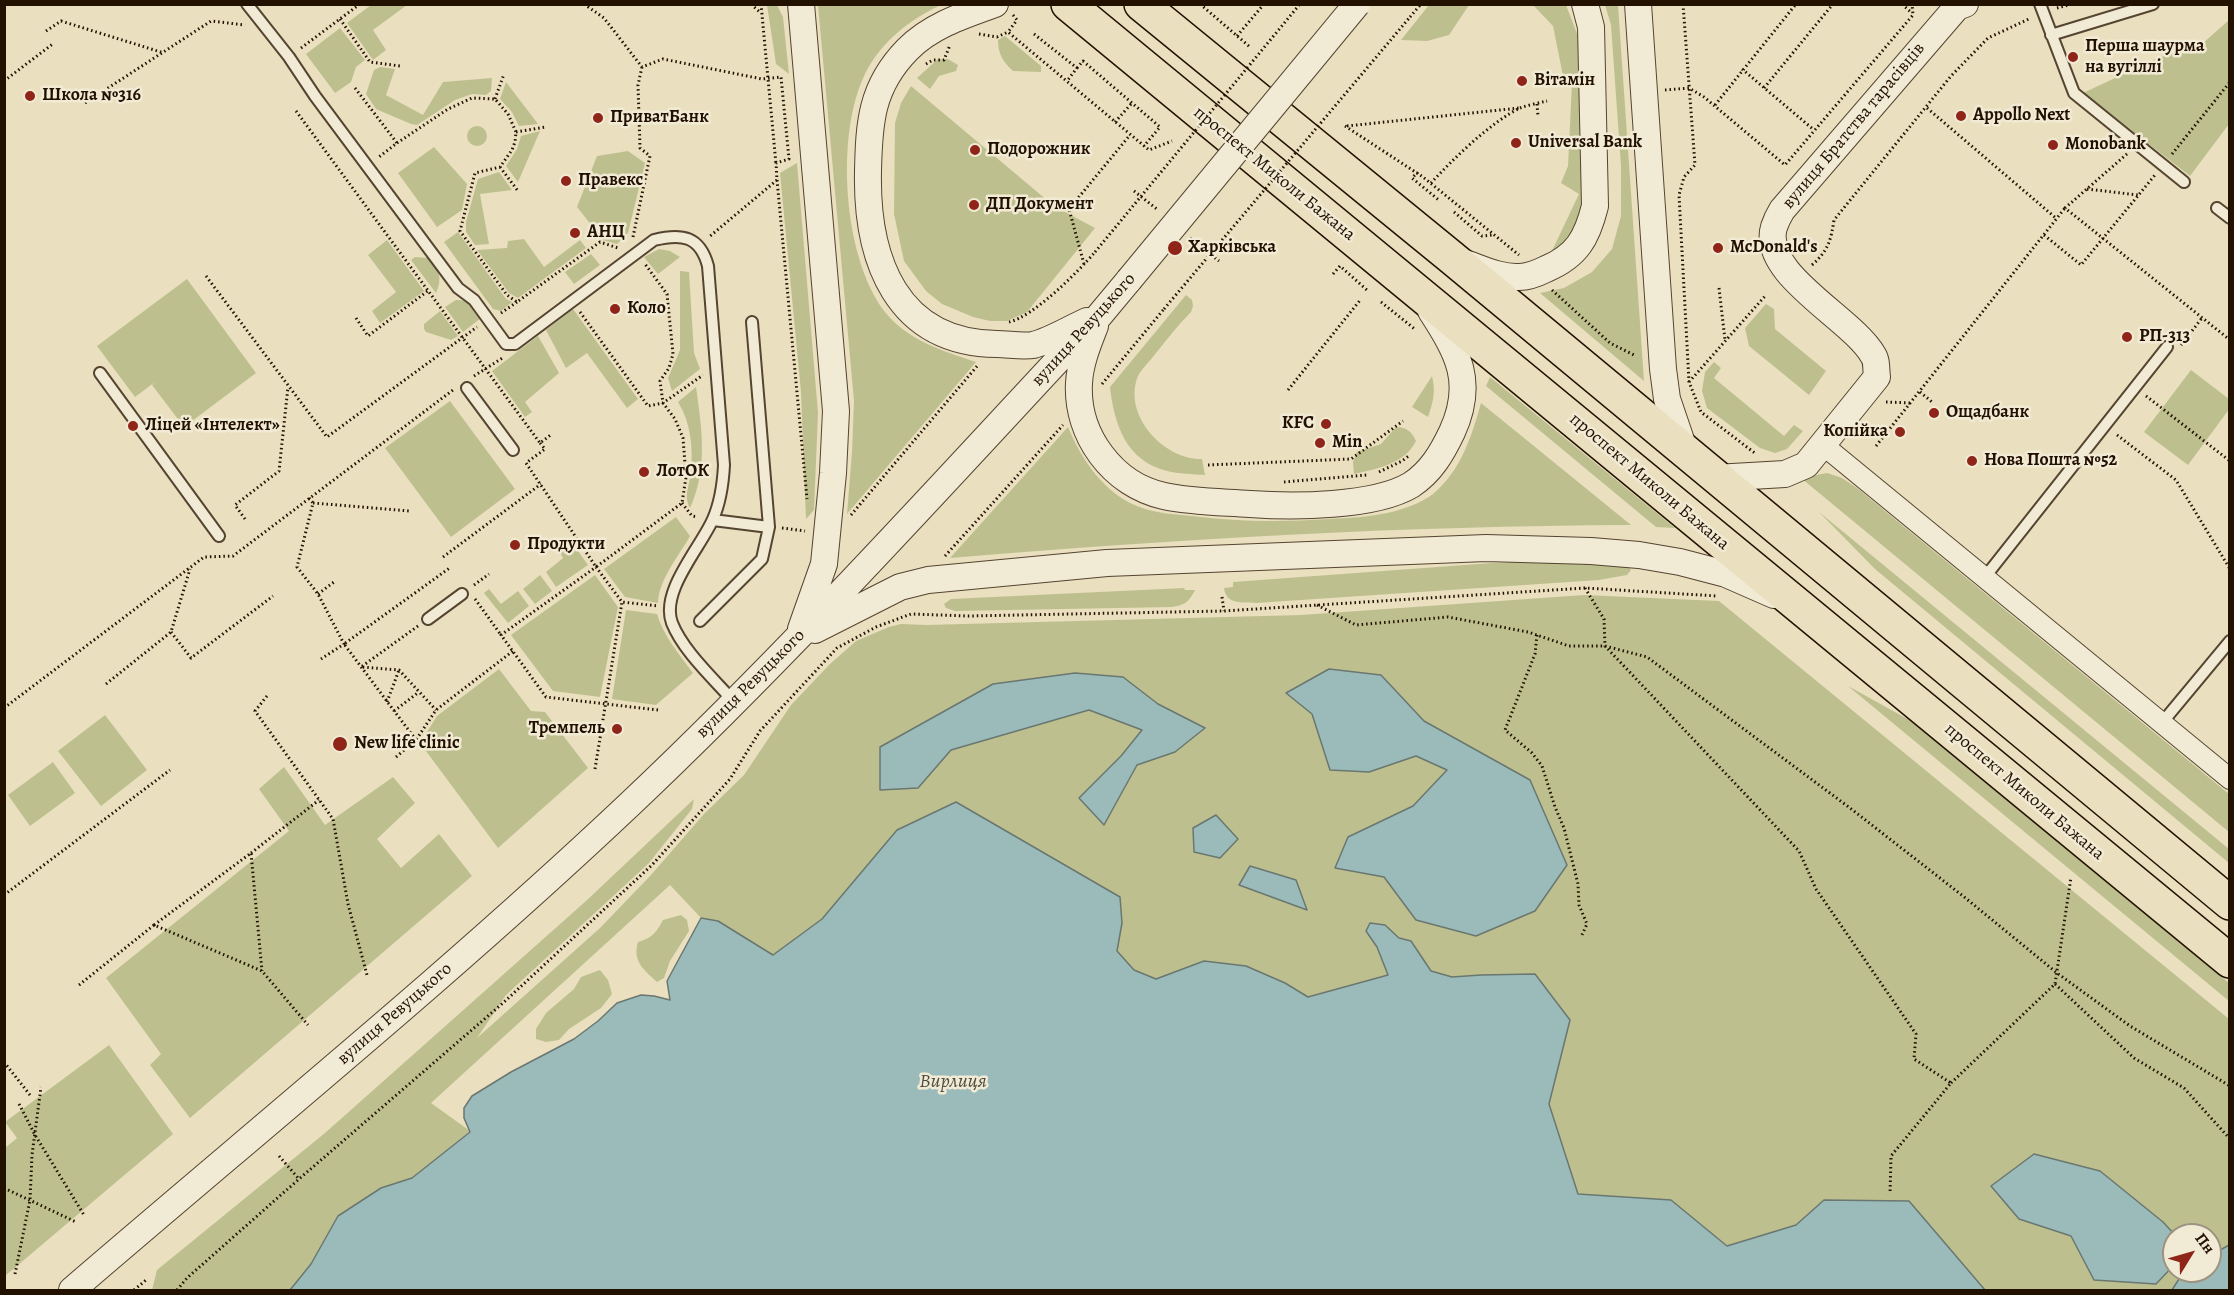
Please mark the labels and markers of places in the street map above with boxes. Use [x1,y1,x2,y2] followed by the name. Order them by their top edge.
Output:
[2085,36,2204,78] place label: Перша шаурма на вугіллі
[2066,50,2080,64] marker: Перша шаурма на вугіллі
[1534,70,1595,92] place label: Вітамін
[1515,74,1529,88] marker: Вітамін
[42,85,141,107] place label: Школа №316
[23,89,37,103] marker: Школа №316
[1973,105,2070,127] place label: Appollo Next
[610,107,709,129] place label: ПриватБанк
[1954,109,1968,123] marker: Appollo Next
[591,111,605,125] marker: ПриватБанк
[1528,132,1642,154] place label: Universal Bank
[2065,134,2146,156] place label: Monobank
[1509,136,1523,150] marker: Universal Bank
[2046,138,2060,152] marker: Monobank
[987,139,1091,161] place label: Подорожник
[968,143,982,157] marker: Подорожник
[578,170,643,192] place label: Правекс
[559,174,573,188] marker: Правекс
[986,194,1094,216] place label: ДП Документ
[967,198,981,212] marker: ДП Документ
[587,222,625,244] place label: АНЦ
[568,226,582,240] marker: АНЦ
[1188,237,1276,259] place label: Харківська
[1730,237,1818,259] place label: McDonald's
[1166,239,1184,257] marker: Харківська
[1711,241,1725,255] marker: McDonald's
[627,298,666,320] place label: Коло
[608,302,622,316] marker: Коло
[2139,326,2190,348] place label: РП-313
[2120,330,2134,344] marker: РП-313
[1946,402,2029,424] place label: Ощадбанк
[1927,406,1941,420] marker: Ощадбанк
[1282,413,1314,435] place label: KFC
[145,415,280,437] place label: Ліцей «Інтелект»
[1319,417,1333,431] marker: KFC
[126,419,140,433] marker: Ліцей «Інтелект»
[1823,421,1888,443] place label: Копійка
[1893,425,1907,439] marker: Копійка
[1332,432,1362,454] place label: Min
[1313,436,1327,450] marker: Min
[1984,450,2117,472] place label: Нова Пошта №52
[1965,454,1979,468] marker: Нова Пошта №52
[656,461,709,483] place label: ЛотОК
[637,465,651,479] marker: ЛотОК
[527,534,605,556] place label: Продукти
[508,538,522,552] marker: Продукти
[529,718,605,740] place label: Тремпель
[610,722,624,736] marker: Тремпель
[354,733,460,755] place label: New life clinic
[331,735,349,753] marker: New life clinic

